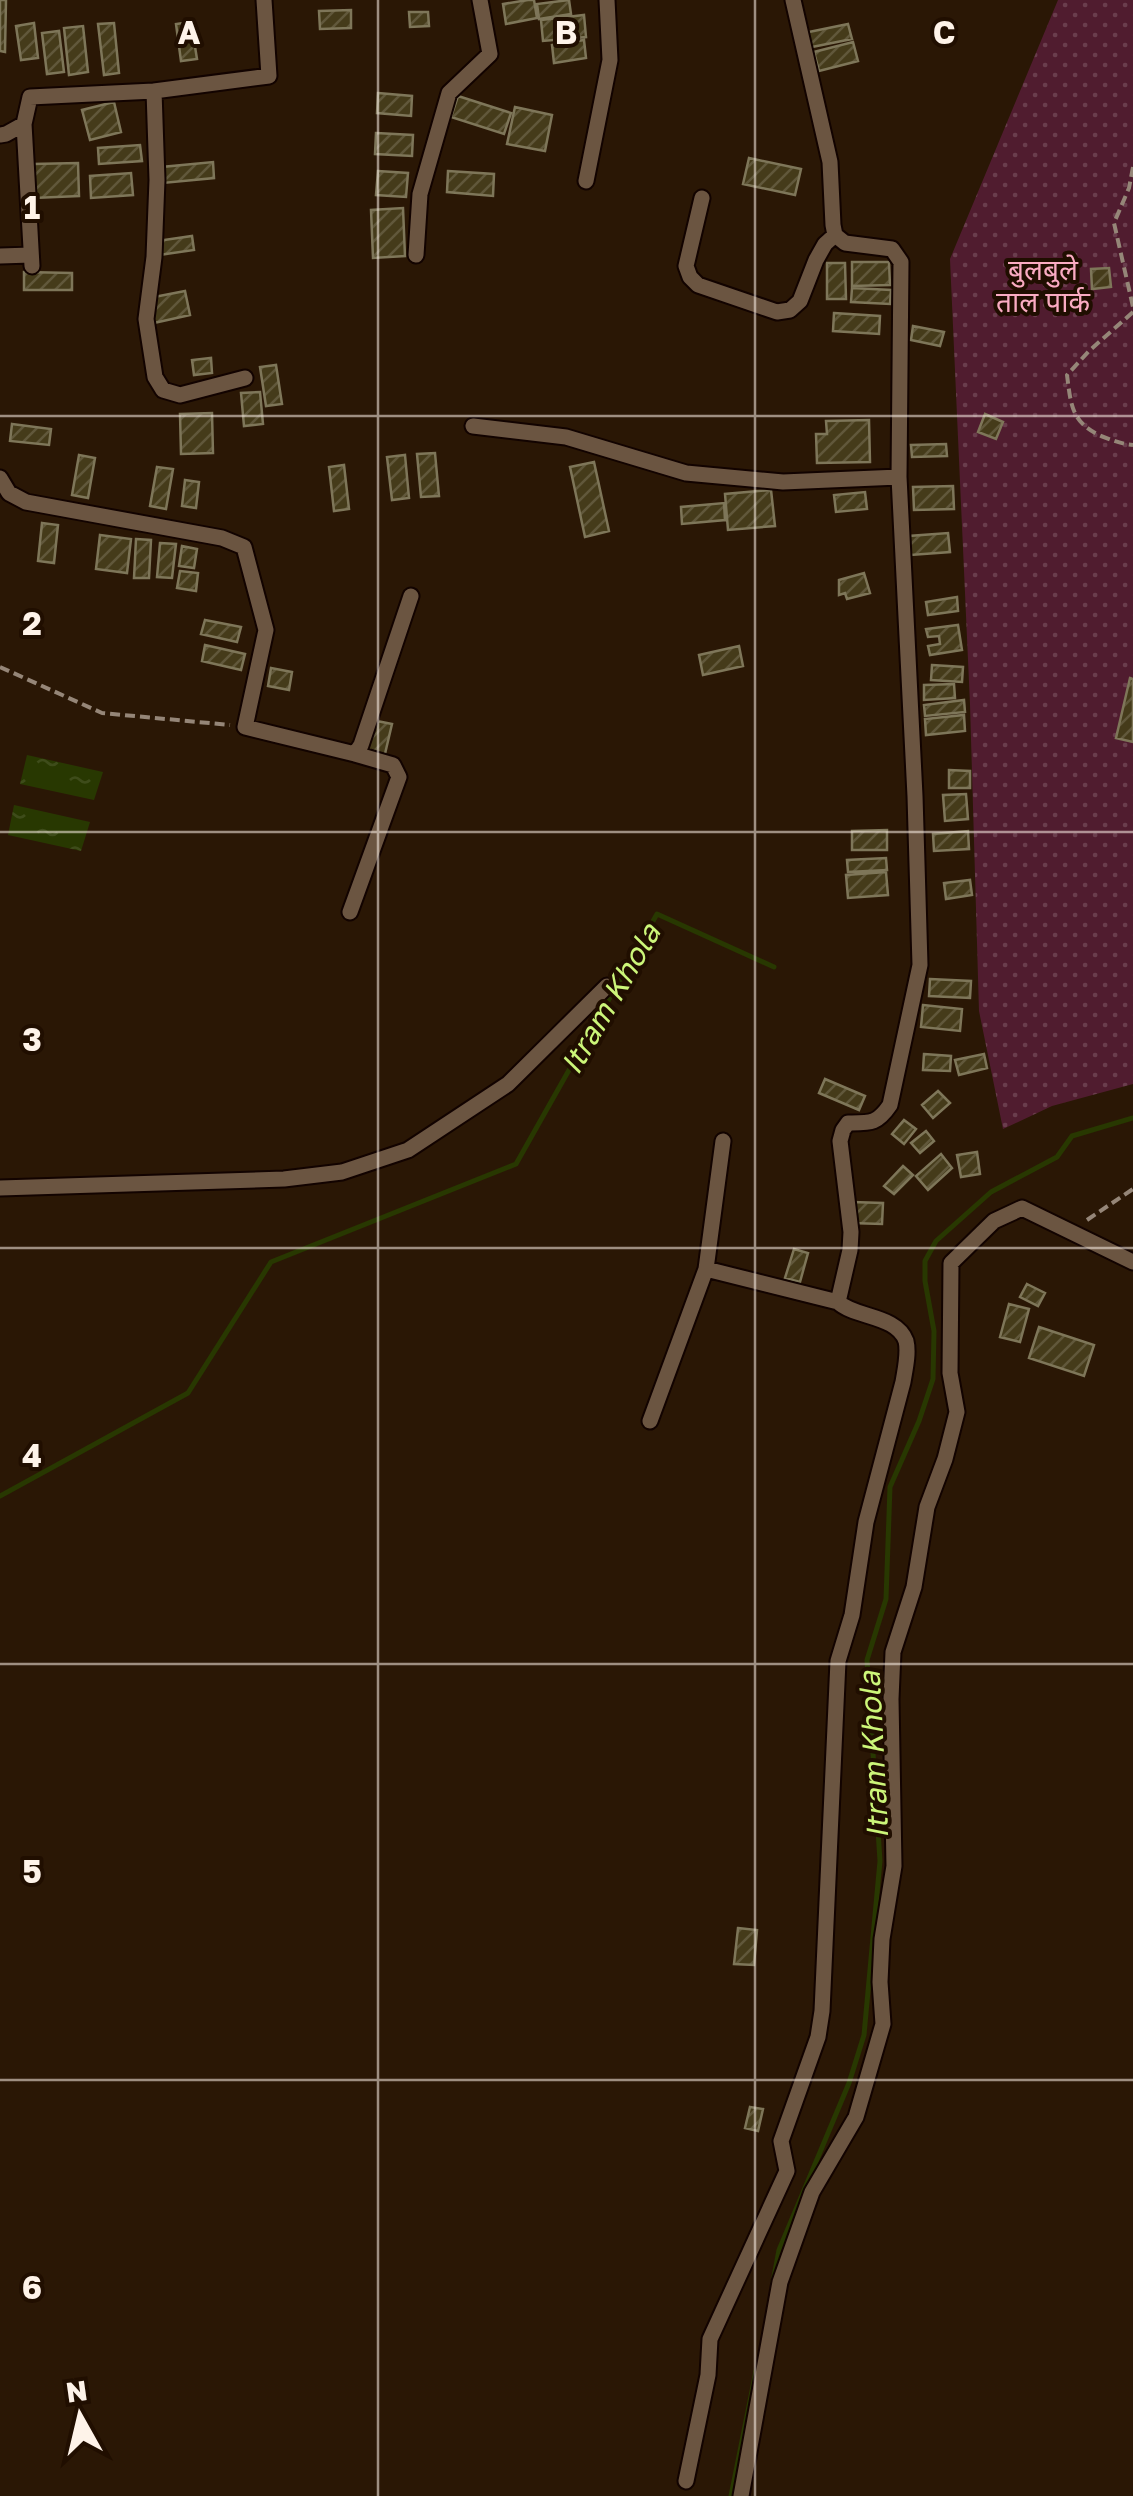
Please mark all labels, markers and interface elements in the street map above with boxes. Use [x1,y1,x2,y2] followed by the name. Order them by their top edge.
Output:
[178,13,201,51] text: A
[555,13,577,51] text: B
[933,13,955,51] text: C
[24,188,40,226] text: 1
[996,253,1090,318] park label: बुलबुले ताल पार्क
[22,604,42,642] text: 2
[553,916,668,1080] water label: Itram Khola
[22,1020,42,1058] text: 3
[22,1436,42,1474] text: 4
[851,1669,895,1840] water label: Itram Khola
[22,1852,42,1890] text: 5
[22,2268,42,2306] text: 6
[30,2366,130,2466] north arrow
[64,2373,89,2409] text: N

